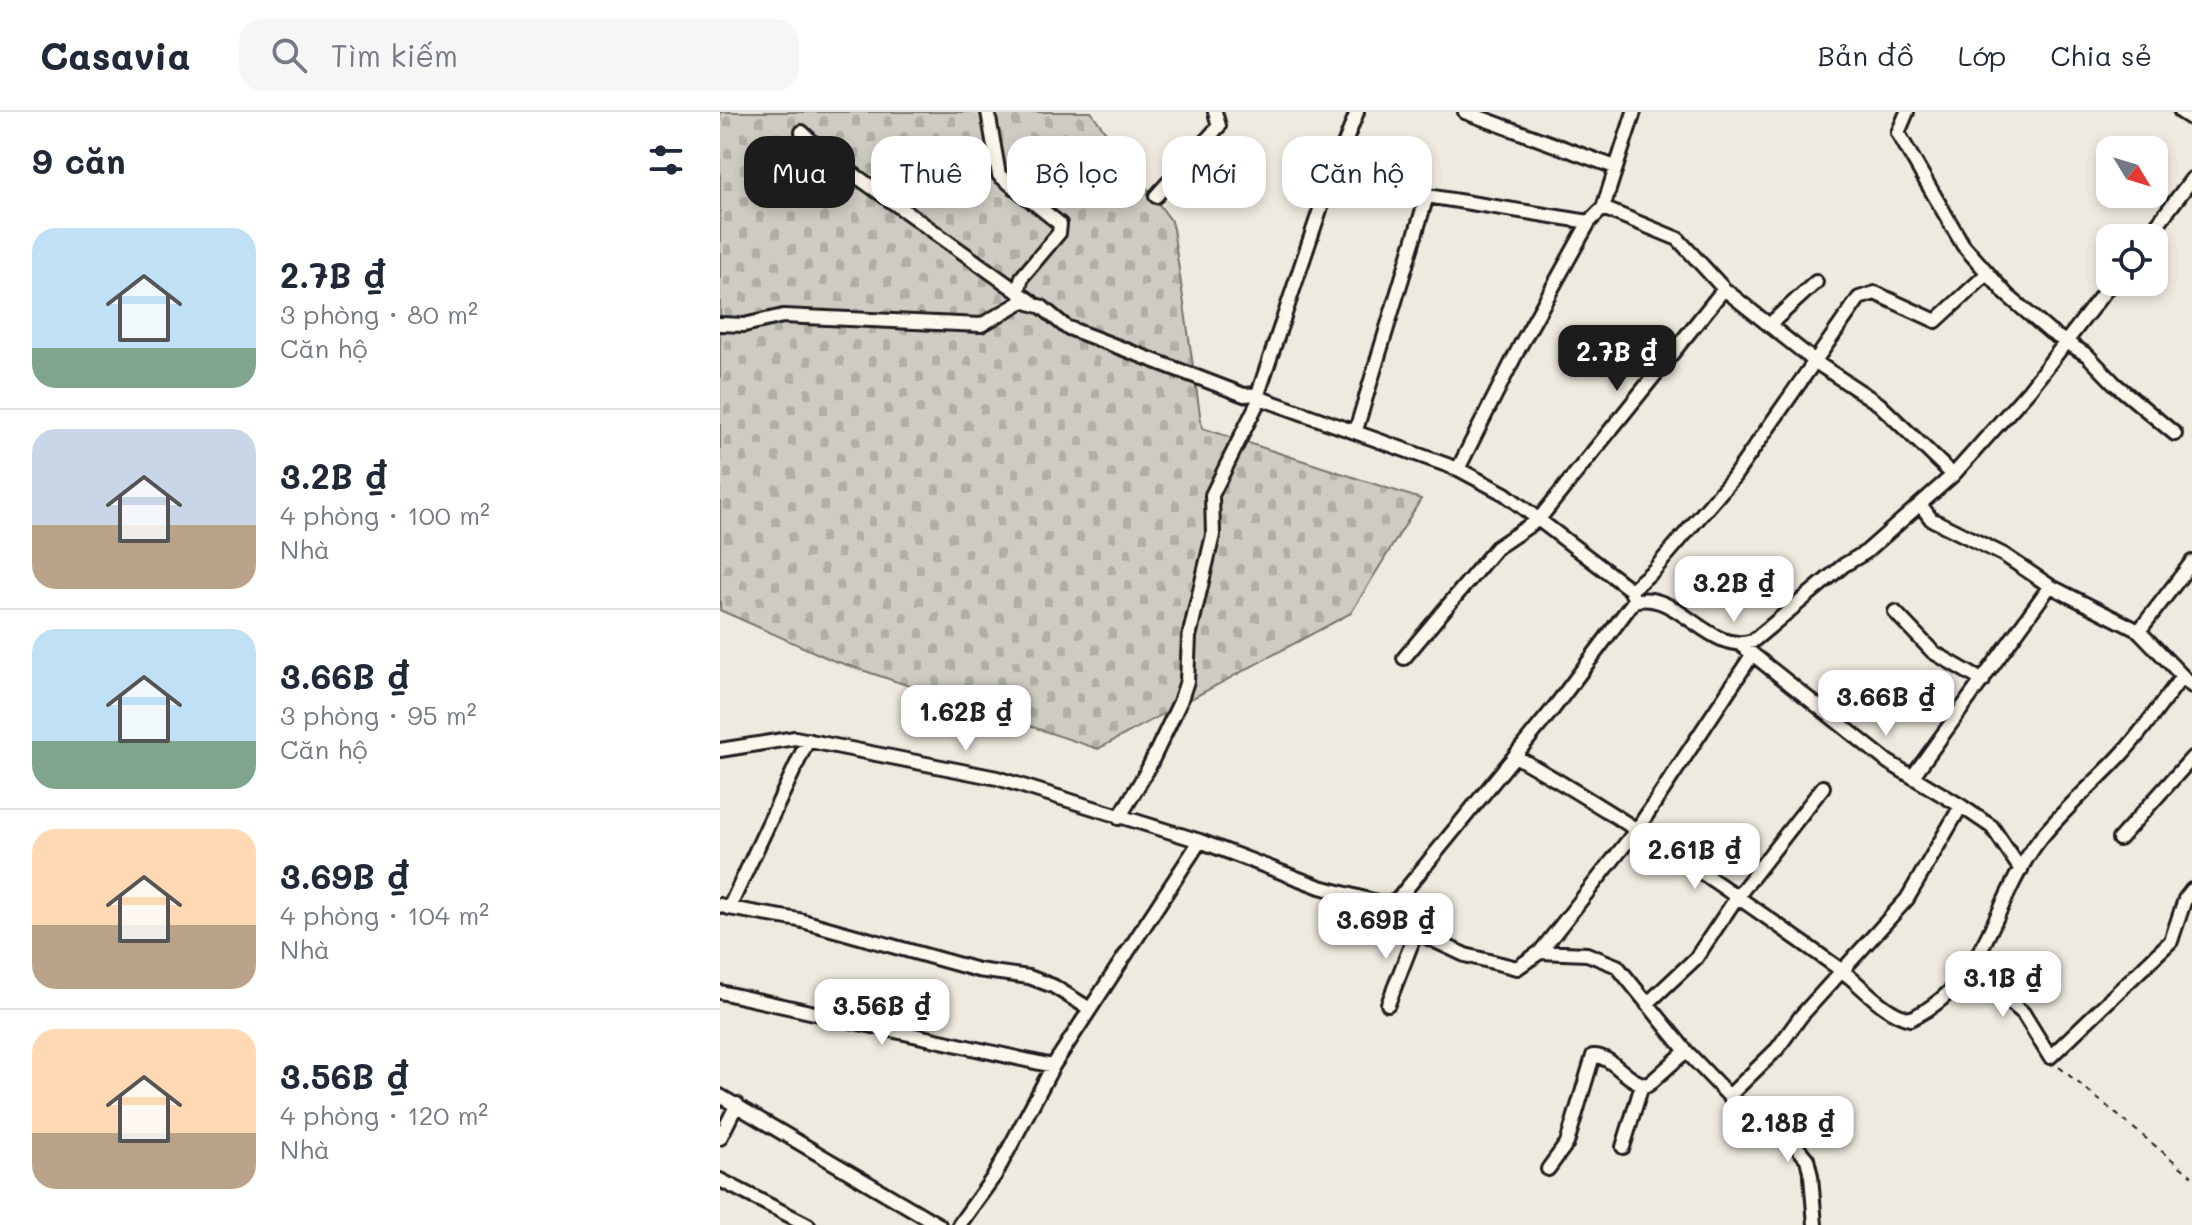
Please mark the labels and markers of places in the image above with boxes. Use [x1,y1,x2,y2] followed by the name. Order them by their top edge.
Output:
[1552,325,1682,393] pin: 2.7B ₫
[1669,556,1799,624] pin: 3.2B ₫
[1812,670,1960,738] pin: 3.66B ₫
[892,685,1040,753] pin: 1.62B ₫
[1621,823,1769,891] pin: 2.61B ₫
[1312,893,1460,961] pin: 3.69B ₫
[1938,951,2068,1019] pin: 3.1B ₫
[808,979,956,1047] pin: 3.56B ₫
[1714,1096,1862,1164] pin: 2.18B ₫

